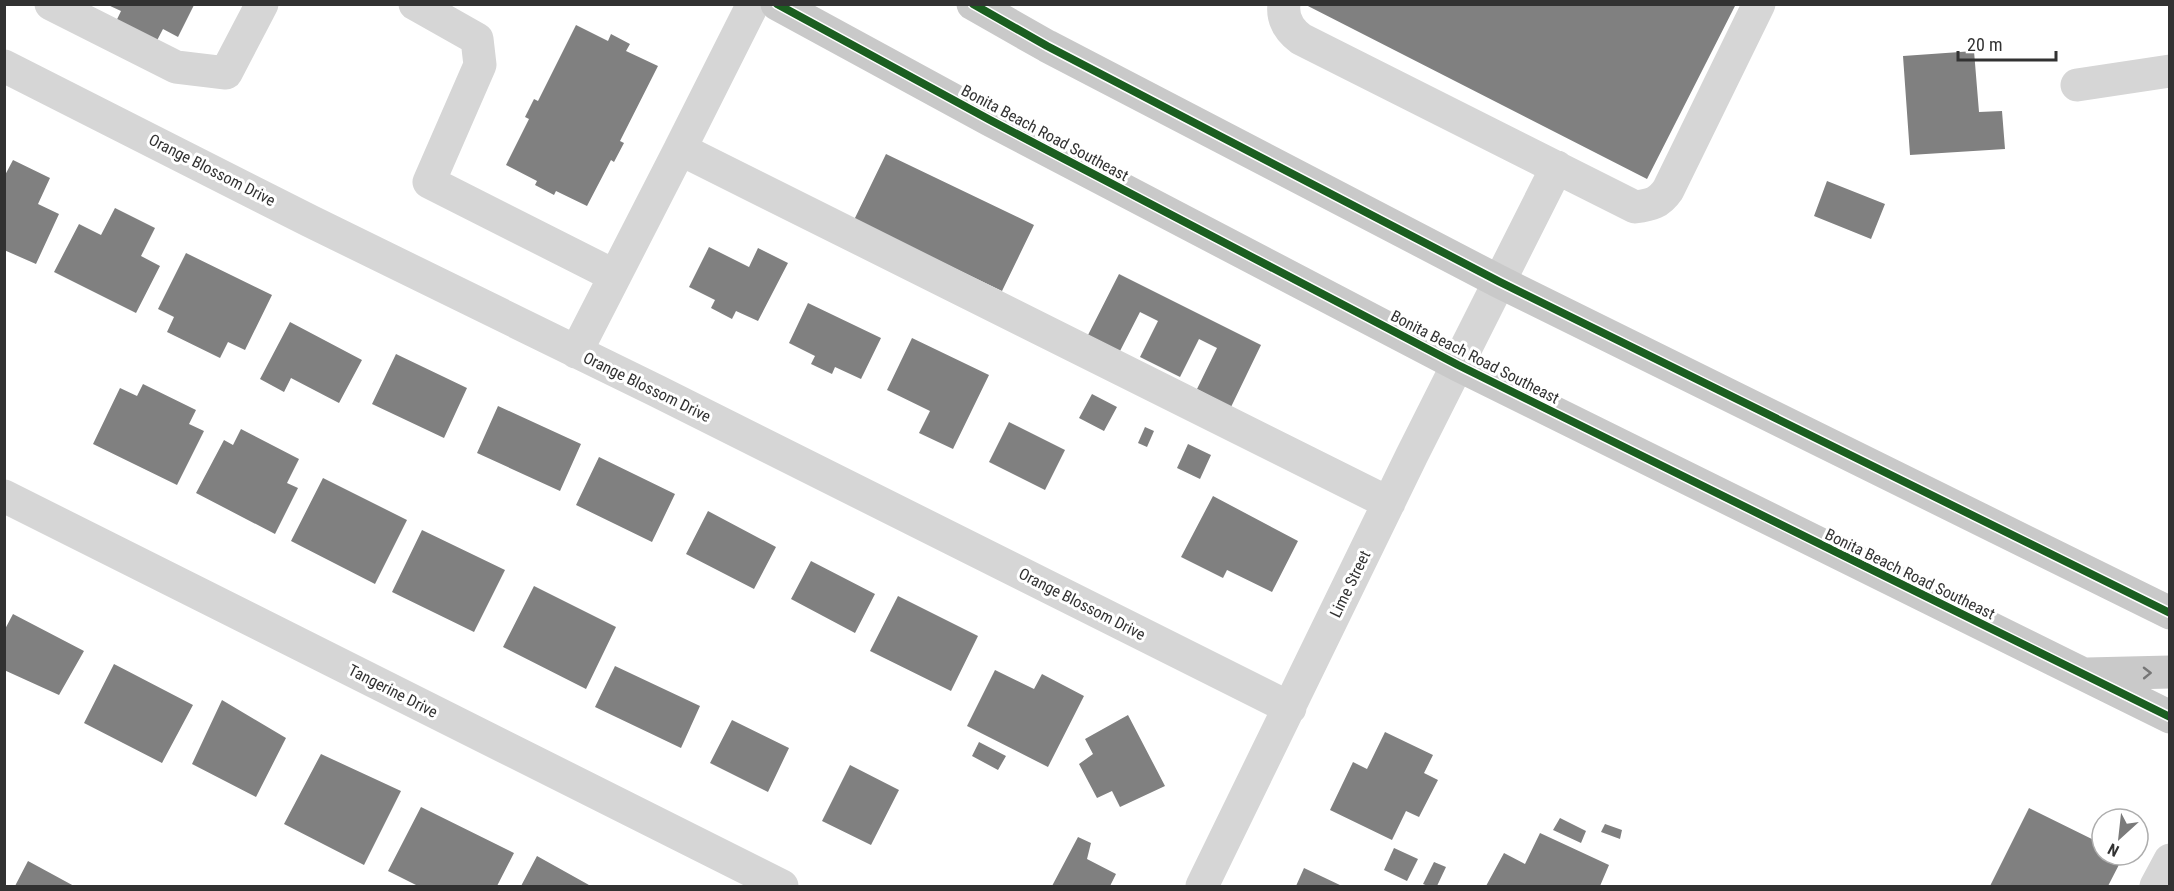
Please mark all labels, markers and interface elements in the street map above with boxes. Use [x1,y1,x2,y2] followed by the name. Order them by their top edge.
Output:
[1958,24,2056,62] scale bar
[1967,34,2002,55] text: 20 m
[958,81,1132,185] street label: Bonita Beach Road Southeast
[146,130,278,210] street label: Orange Blossom Drive
[1388,306,1563,408] street label: Bonita Beach Road Southeast
[580,348,714,426] street label: Orange Blossom Drive
[1822,525,1998,624] street label: Bonita Beach Road Southeast
[1326,547,1374,621] street label: Lime Street
[1016,564,1148,644] street label: Orange Blossom Drive
[345,660,441,722] street label: Tangerine Drive
[2142,667,2151,679] one-way arrow
[2090,807,2150,867] north arrow
[2105,839,2122,861] text: N

